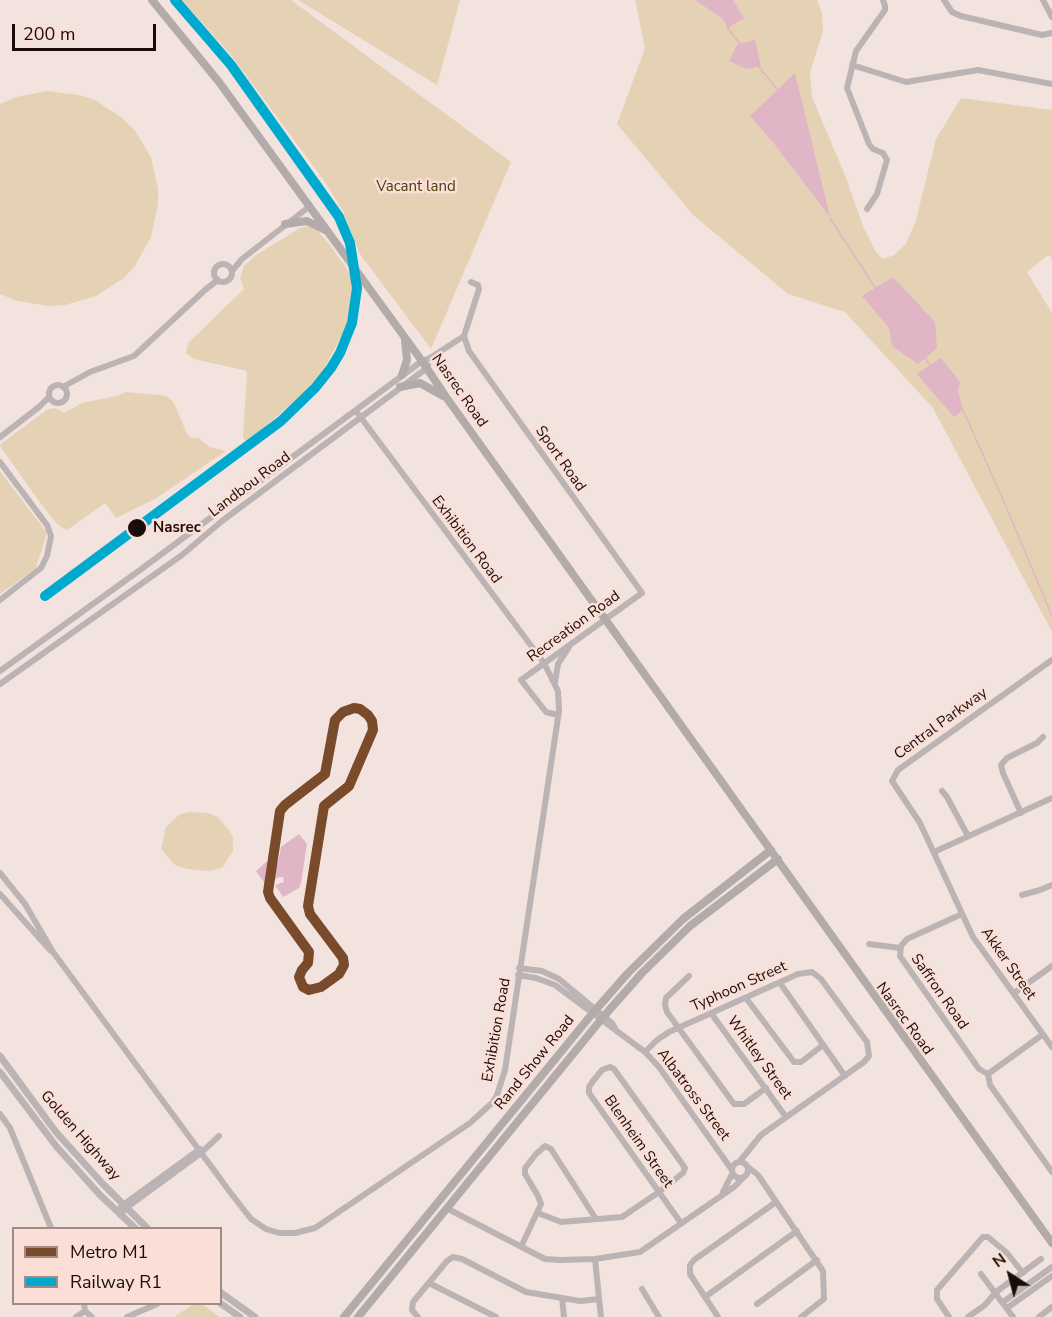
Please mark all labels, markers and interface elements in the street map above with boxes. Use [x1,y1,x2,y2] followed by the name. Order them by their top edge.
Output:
[15,12,159,50] scale bar
[23,22,75,46] text: 200 m
[376,178,456,196] park label: Vacant land
[427,351,491,431] street label: Nasrec Road
[531,423,589,495] street label: Sport Road
[206,448,294,522] street label: Landbou Road
[427,493,505,587] street label: Exhibition Road
[126,517,148,539] marker: Nasrec
[153,519,201,537] place label: Nasrec
[524,587,624,667] street label: Recreation Road
[891,684,991,764] street label: Central Parkway
[977,924,1039,1004] street label: Akker Street
[906,951,972,1033] street label: Saffron Road
[688,958,790,1016] street label: Typhoon Street
[479,977,515,1083] street label: Exhibition Road
[872,979,936,1059] street label: Nasrec Road
[491,1012,579,1114] street label: Rand Show Road
[723,1013,795,1103] street label: Whitley Street
[653,1046,733,1144] street label: Albatross Street
[36,1088,124,1184] street label: Golden Highway
[599,1092,677,1192] street label: Blenheim Street
[12,1227,222,1305] legend
[70,1240,148,1264] text: Metro M1
[980,1245,1040,1305] north arrow
[988,1248,1011,1273] text: N
[70,1270,162,1294] text: Railway R1

